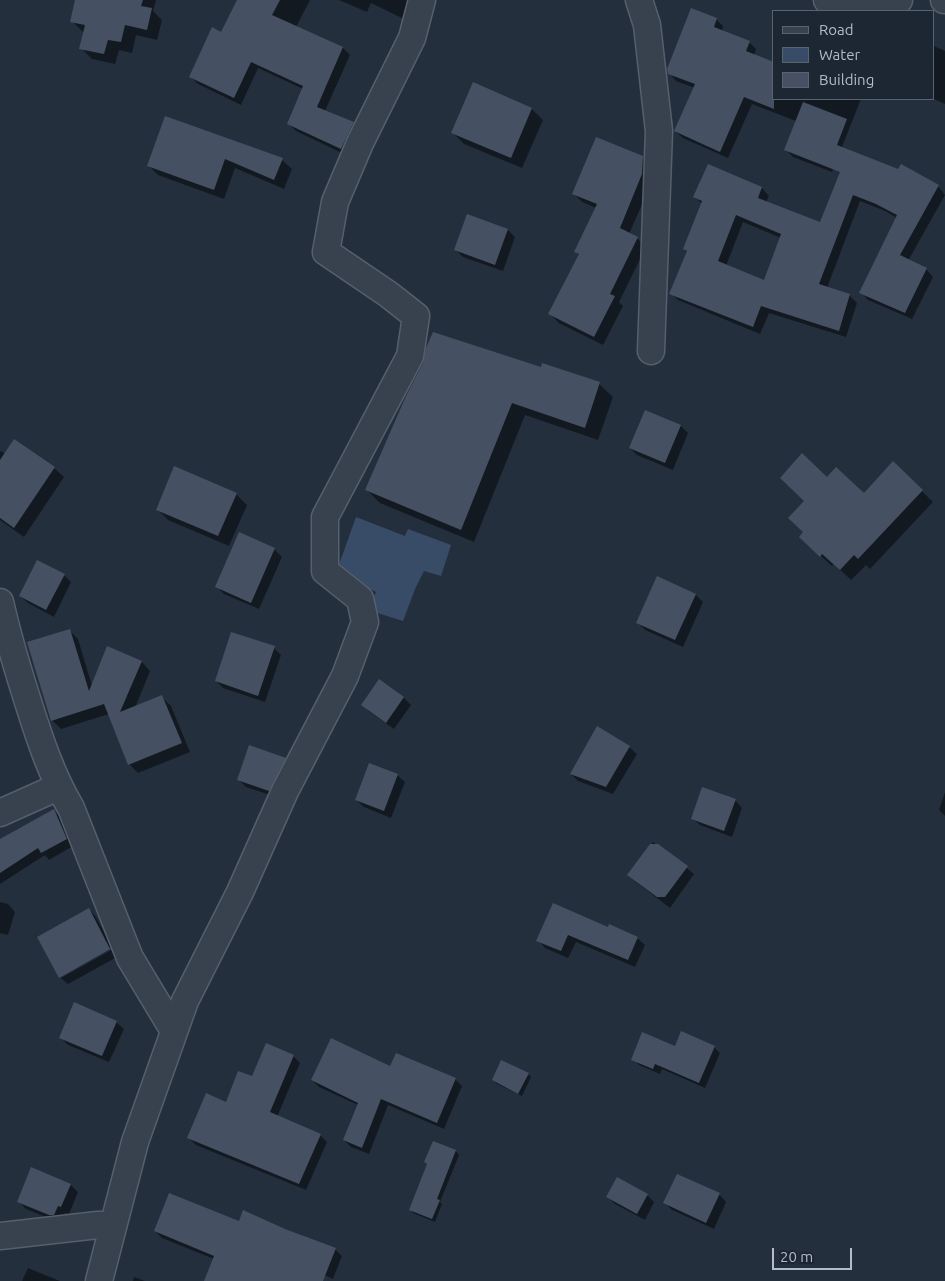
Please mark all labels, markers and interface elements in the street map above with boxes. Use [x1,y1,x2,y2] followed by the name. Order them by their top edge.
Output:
[772,10,935,100] legend
[819,21,854,38] text: Road
[819,46,860,63] text: Water
[819,71,874,88] text: Building
[775,1238,855,1270] scale bar
[780,1248,813,1265] text: 20 m

